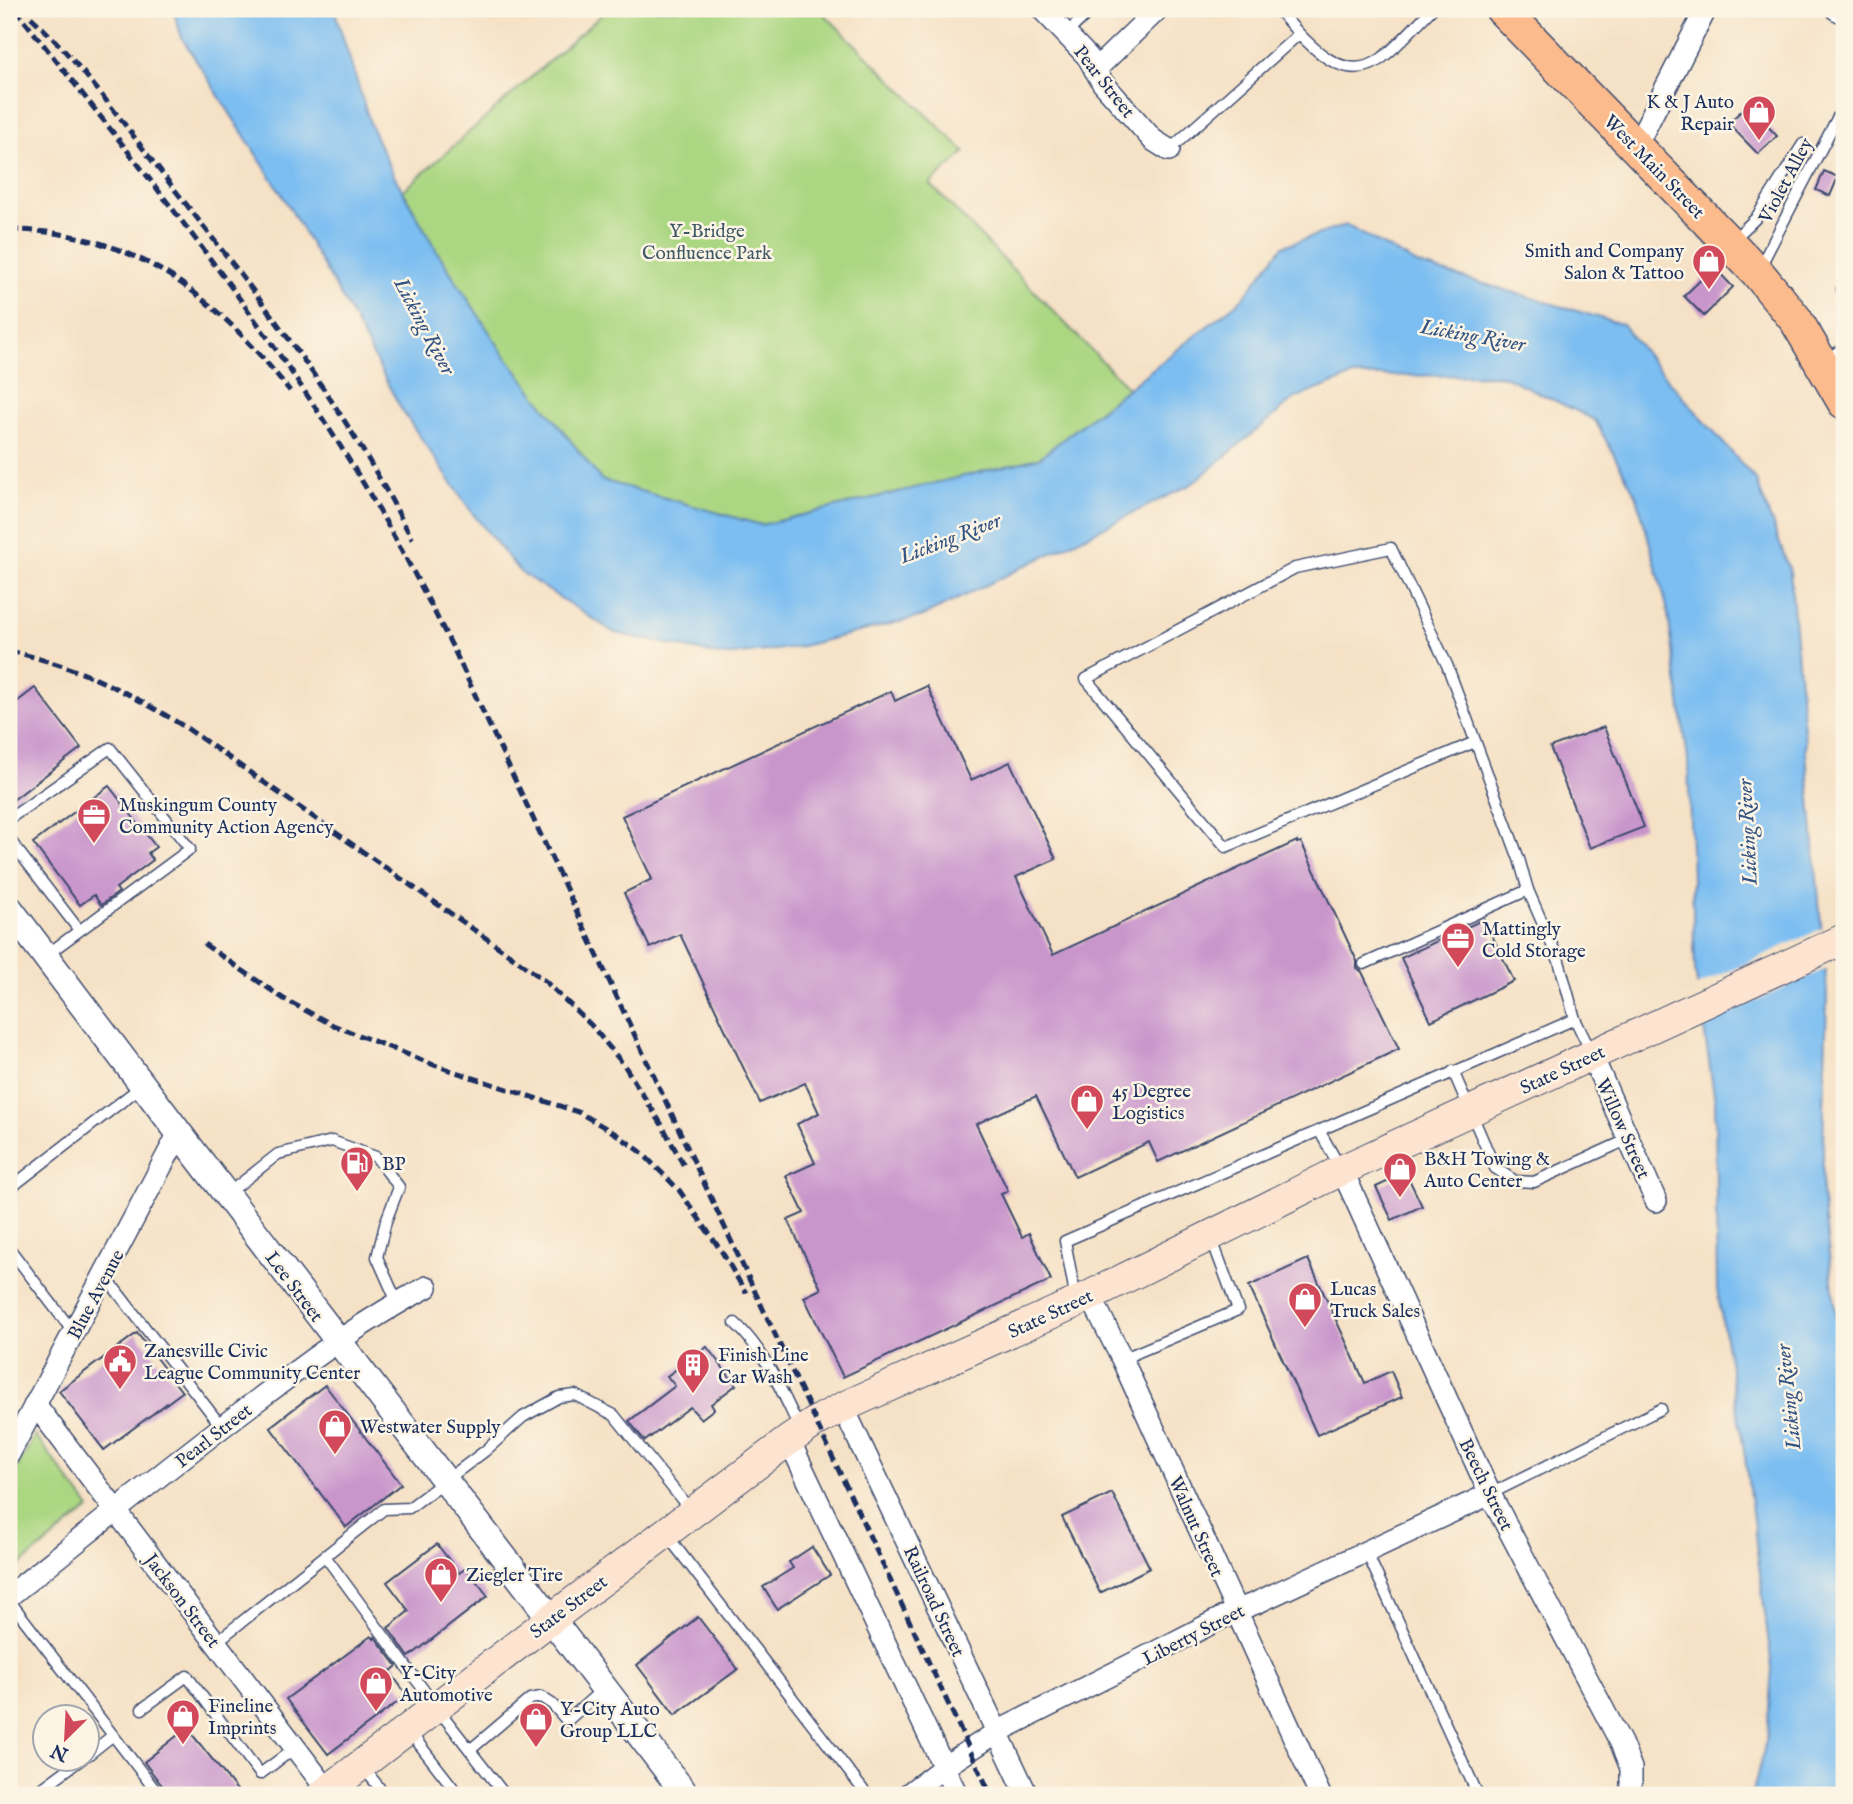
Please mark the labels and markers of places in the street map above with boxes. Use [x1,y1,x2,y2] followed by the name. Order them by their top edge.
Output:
[1646,91,1734,137] place label: K & J Auto Repair
[1740,93,1778,142] shop icon: K & J Auto Repair
[1525,240,1685,286] place label: Smith and Company Salon & Tattoo
[1690,242,1728,291] shop icon: Smith and Company Salon & Tattoo
[119,794,334,840] place label: Muskingum County Community Action Agency
[75,796,113,845] office icon: Muskingum County Community Action Agency
[1482,918,1586,964] place label: Mattingly Cold Storage
[1439,920,1477,969] office icon: Mattingly Cold Storage
[1112,1080,1191,1126] place label: 45 Degree Logistics
[1068,1082,1106,1131] shop icon: 45 Degree Logistics
[338,1144,376,1193] fuel station icon: BP
[1423,1148,1550,1194] place label: B&H Towing & Auto Center
[1381,1150,1419,1199] shop icon: B&H Towing & Auto Center
[382,1153,405,1177] place label: BP
[1330,1278,1420,1324] place label: Lucas Truck Sales
[1286,1280,1324,1329] shop icon: Lucas Truck Sales
[144,1340,360,1386] place label: Zanesville Civic League Community Center
[101,1342,139,1391] public building icon: Zanesville Civic League Community Center
[718,1344,809,1390] place label: Finish Line Car Wash
[674,1346,712,1395] building icon: Finish Line Car Wash
[316,1407,354,1456] shop icon: Westwater Supply
[360,1416,501,1440] place label: Westwater Supply
[422,1555,460,1604] shop icon: Ziegler Tire
[466,1564,563,1588] place label: Ziegler Tire
[399,1662,493,1708] place label: Y-City Automotive
[357,1664,395,1713] shop icon: Y-City Automotive
[208,1695,276,1741] place label: Fineline Imprints
[164,1697,202,1746] shop icon: Fineline Imprints
[560,1698,660,1744] place label: Y-City Auto Group LLC
[517,1700,555,1749] shop icon: Y-City Auto Group LLC

